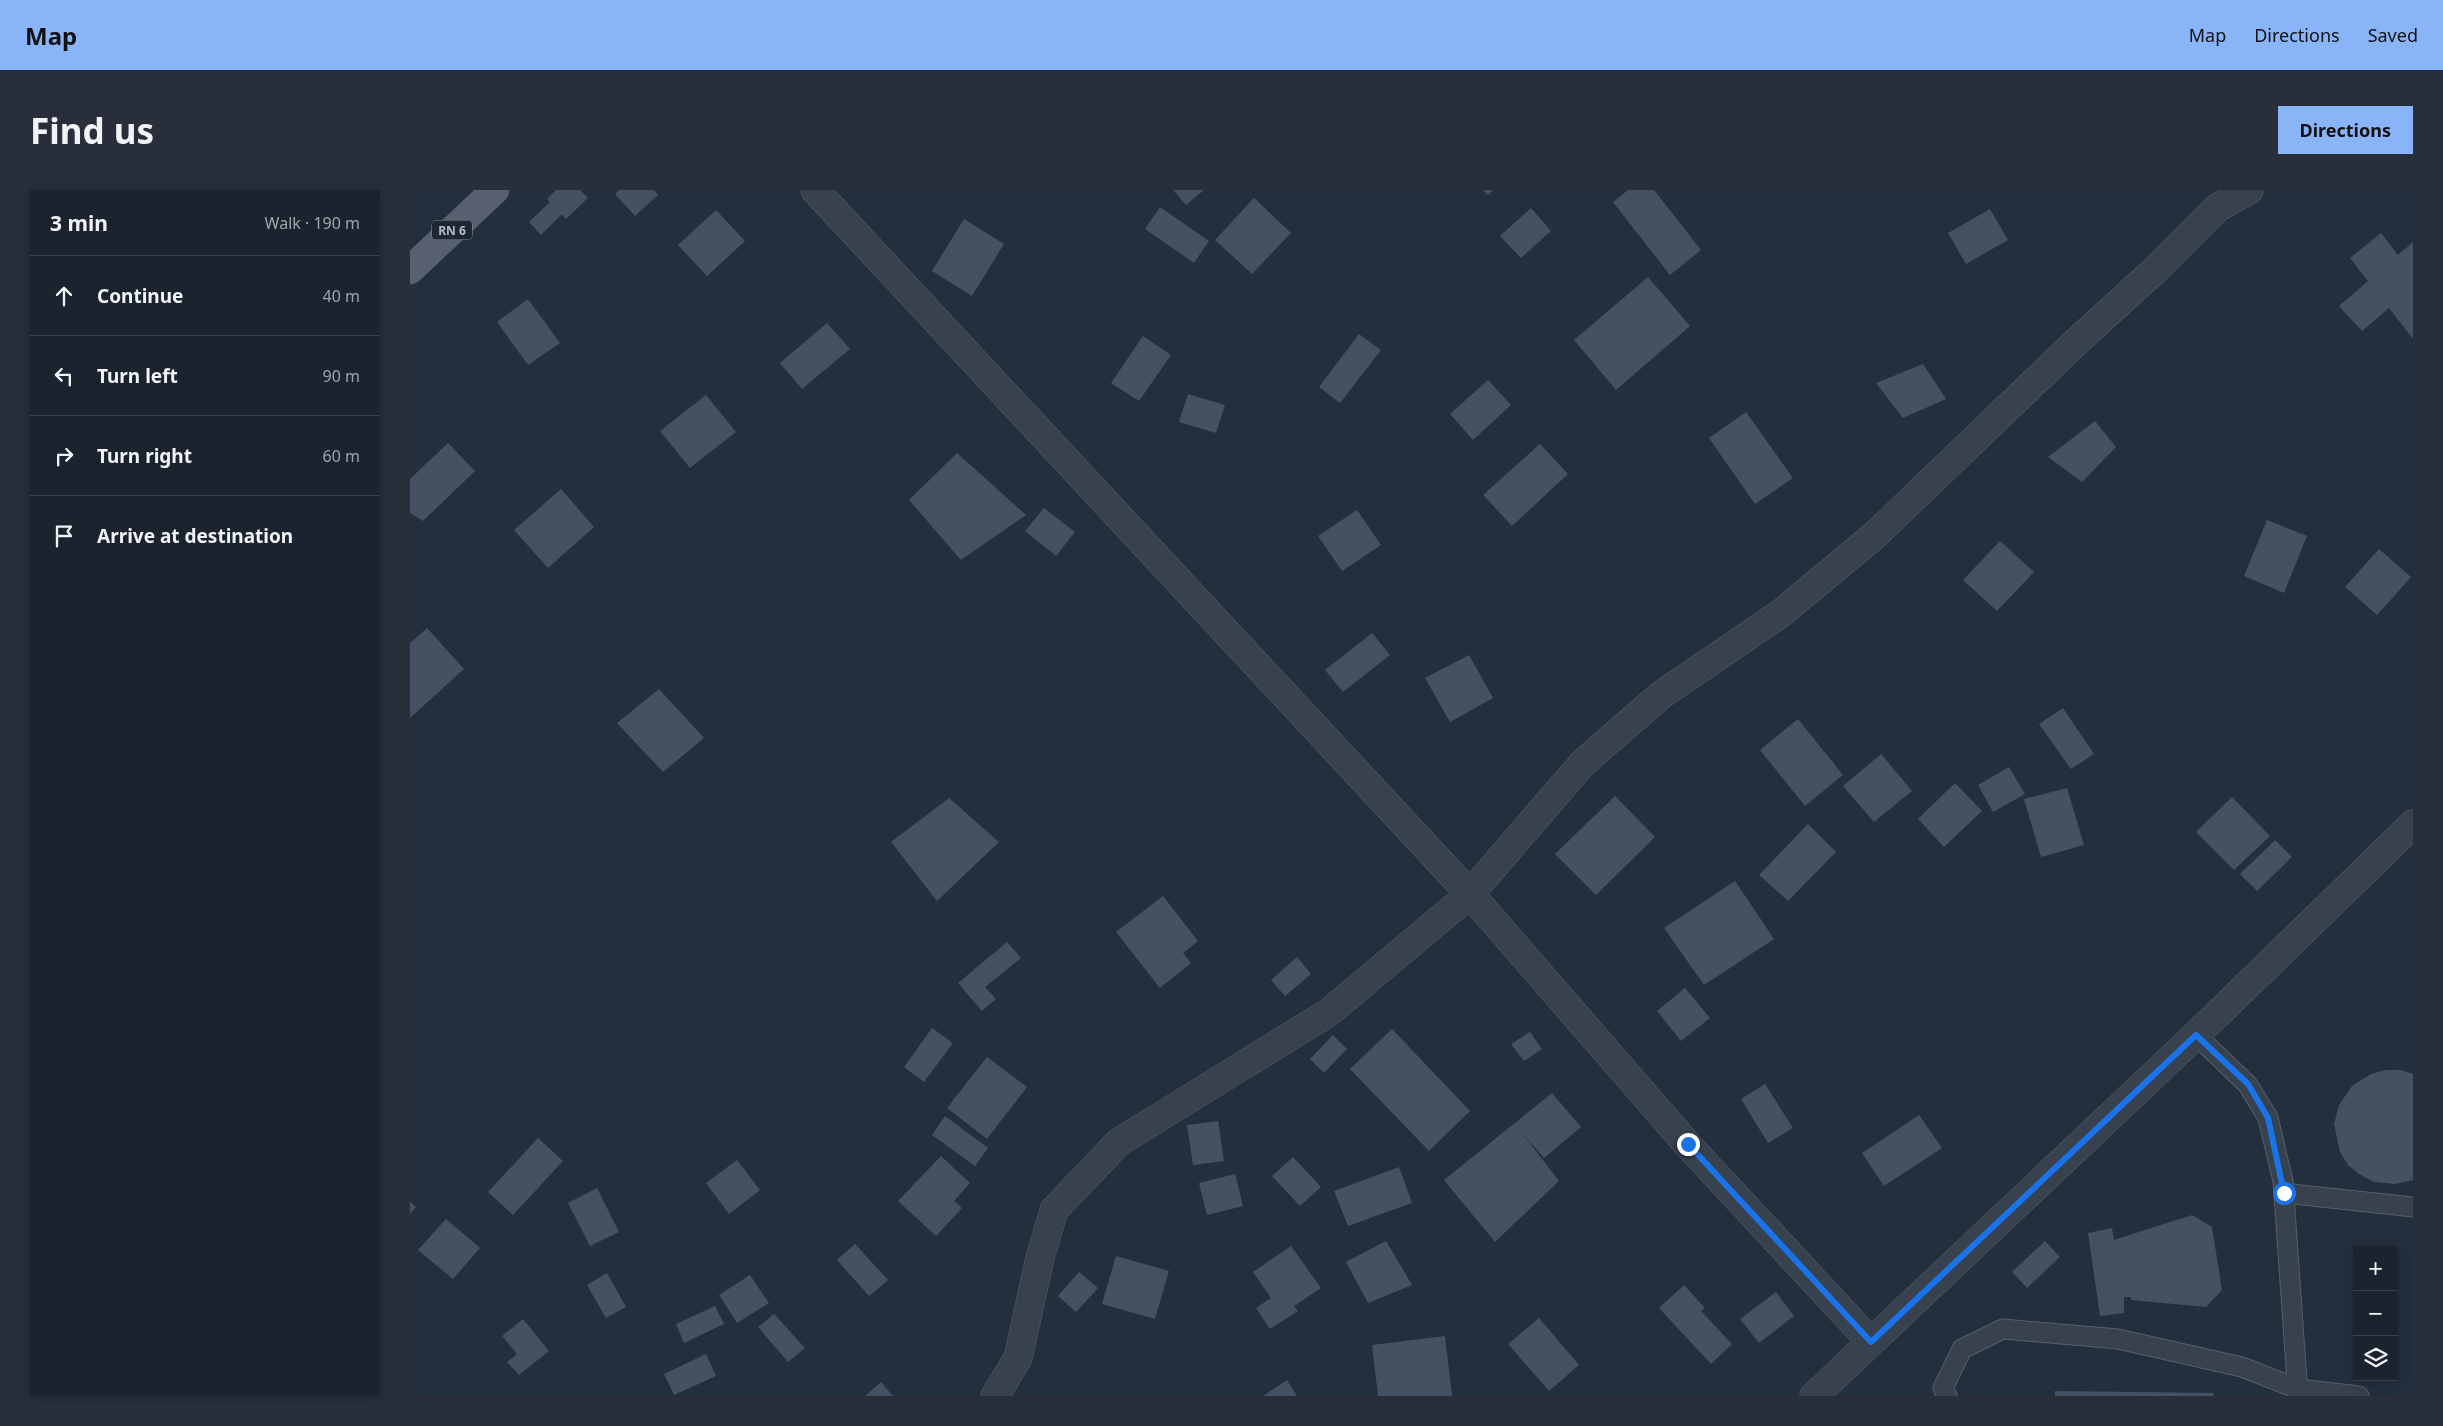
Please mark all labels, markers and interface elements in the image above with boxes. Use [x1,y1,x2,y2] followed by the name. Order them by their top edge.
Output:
[25,19,77,52] text: Map
[2189,23,2226,47] text: Map
[2254,23,2340,47] text: Directions
[2368,23,2418,47] text: Saved
[2278,106,2413,154] button: Directions
[30,107,154,154] text: Find us
[50,209,108,237] text: 3 min
[265,212,360,234] text: Walk · 190 m
[432,220,472,240] road number: RN 6
[50,282,78,310] icon: ahead
[97,283,183,309] text: Continue
[323,285,360,307] text: 40 m
[50,362,78,390] icon: left
[97,363,178,389] text: Turn left
[323,365,360,387] text: 90 m
[50,442,78,470] icon: right
[97,443,192,469] text: Turn right
[323,445,360,467] text: 60 m
[50,522,78,550] icon: arrive
[97,523,293,549] text: Arrive at destination
[1677,1133,1700,1156] route end
[2273,1182,2296,1205] route start
[2353,1246,2398,1381] map controls
[2353,1246,2398,1291] button: +
[2353,1291,2398,1336] button: −
[2353,1336,2398,1381] button: layers

